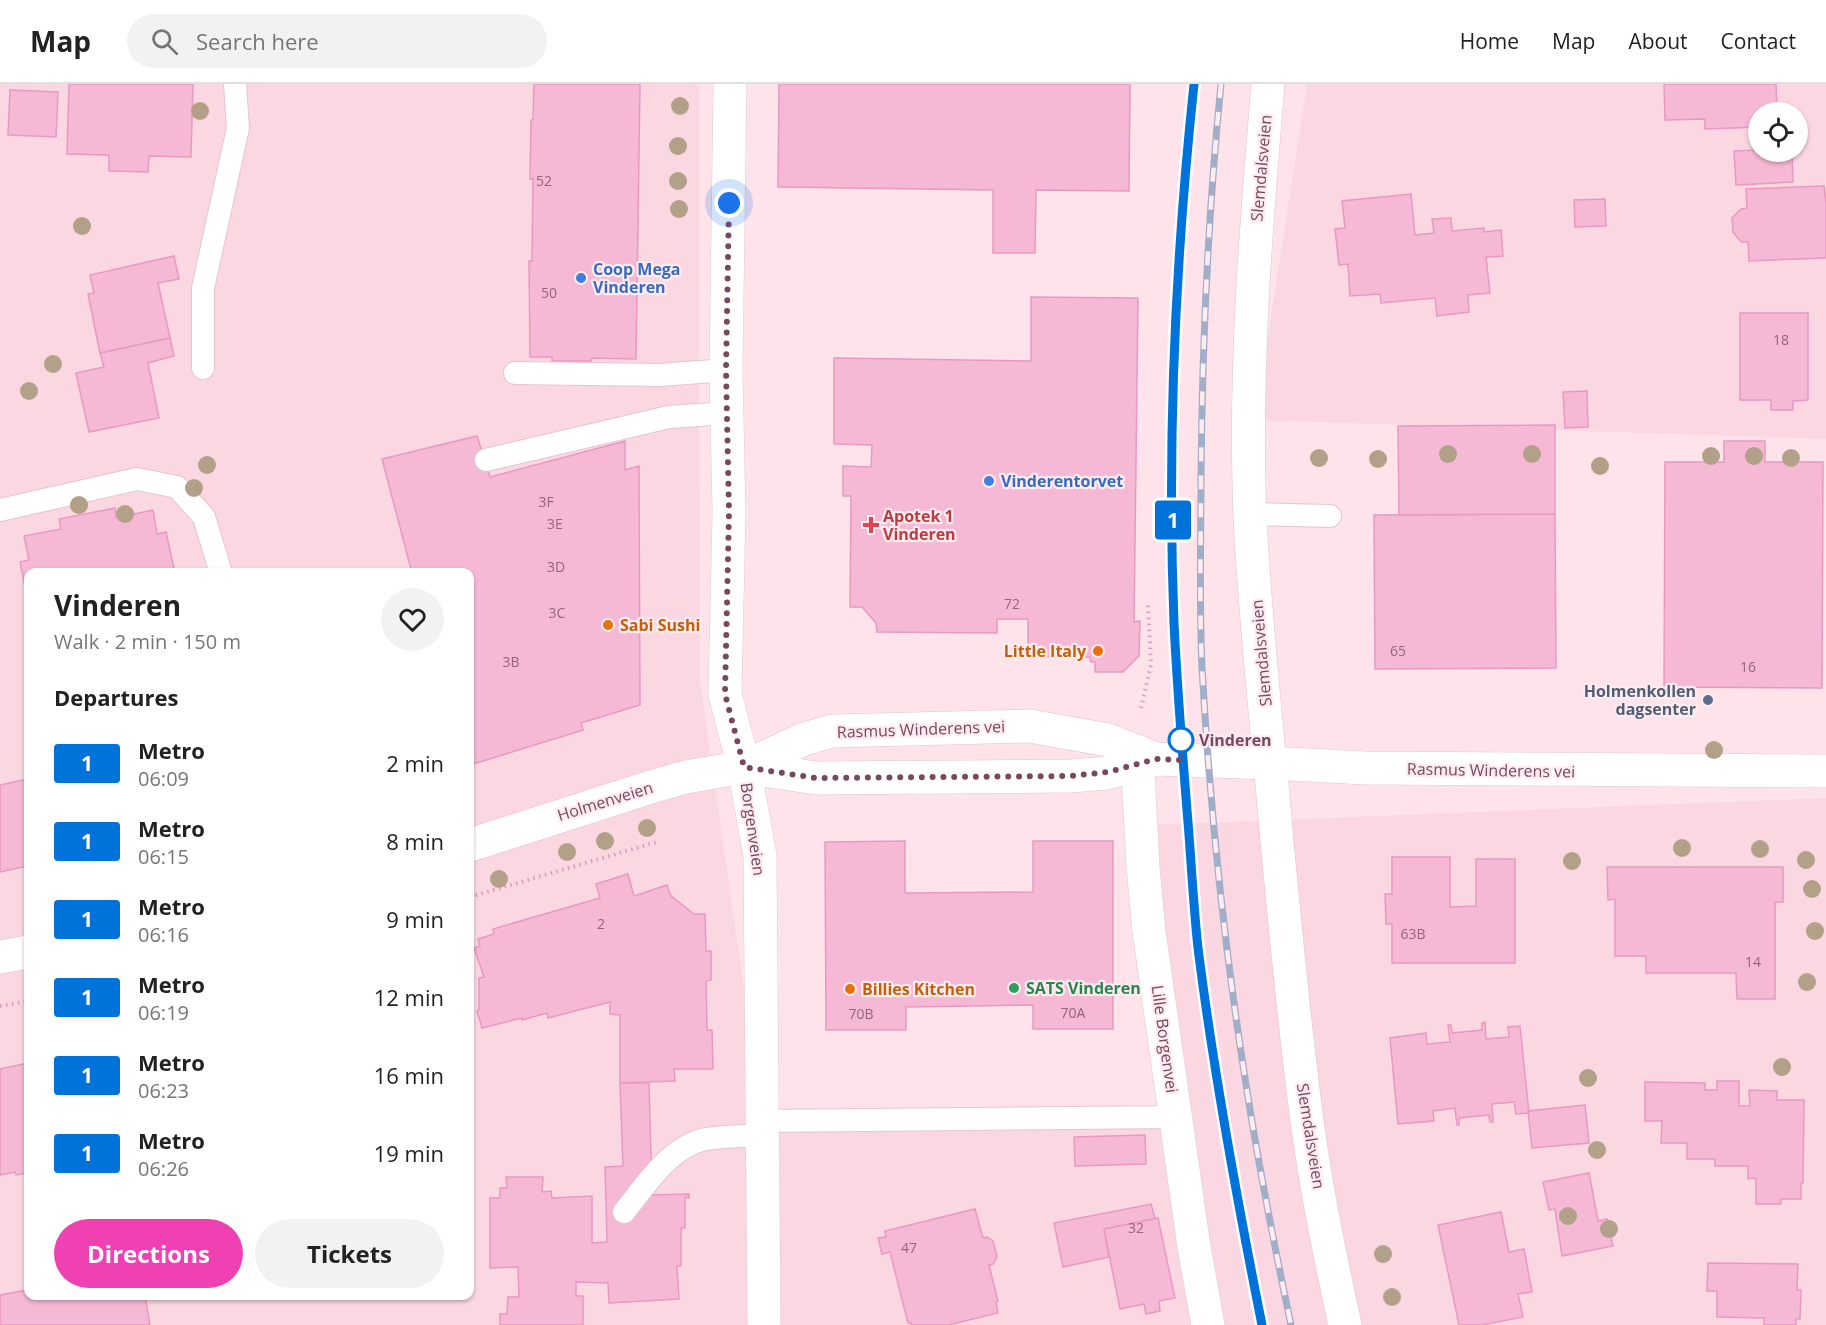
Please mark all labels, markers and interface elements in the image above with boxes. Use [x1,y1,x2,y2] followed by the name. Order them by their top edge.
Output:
[127,14,547,68] search box
[30,22,91,60] text: Map
[148,25,181,58] icon: search
[196,26,319,56] text: Search here
[1460,27,1519,55] text: Home
[1552,27,1595,55] text: Map
[1628,27,1688,55] text: About
[1721,27,1796,55] text: Contact
[1748,102,1808,162] map controls
[1748,102,1808,162] button: locate
[1245,114,1277,222] street label: Slemdalsveien
[536,171,552,190] house number: 52
[714,188,744,218] your location
[593,258,681,298] place label: Coop Mega Vinderen
[574,271,588,285] marker: Coop Mega Vinderen
[541,283,557,302] house number: 50
[1773,330,1789,349] house number: 18
[1001,470,1123,492] place label: Vinderentorvet
[982,474,996,488] marker: Vinderentorvet
[538,492,554,511] house number: 3F
[1154,500,1192,540] line badge: 1
[883,505,956,545] place label: Apotek 1 Vinderen
[1167,506,1179,534] text: 1
[547,514,563,533] house number: 3E
[864,518,878,532] marker: Apotek 1 Vinderen
[547,557,565,576] house number: 3D
[54,586,181,624] text: Vinderen
[381,588,444,651] button: heart
[1004,594,1020,613] house number: 72
[1245,599,1277,707] street label: Slemdalsveien
[549,603,566,622] house number: 3C
[620,614,700,636] place label: Sabi Sushi
[601,618,615,632] marker: Sabi Sushi
[54,628,241,655] text: Walk · 2 min · 150 m
[1004,640,1087,662] place label: Little Italy
[1390,641,1406,660] house number: 65
[1091,644,1105,658] marker: Little Italy
[502,652,520,671] house number: 3B
[1740,657,1756,676] house number: 16
[1584,680,1696,720] place label: Holmenkollen dagsenter
[54,682,178,712] text: Departures
[1701,693,1715,707] marker: Holmenkollen dagsenter
[837,715,1005,743] street label: Rasmus Winderens vei
[1168,727,1194,753] marker: Vinderen
[1199,729,1272,751] place label: Vinderen
[138,735,205,765] text: Metro
[386,748,444,778] text: 2 min
[81,749,93,777] text: 1
[1407,758,1575,782] street label: Rasmus Winderens vei
[138,765,189,792] text: 06:09
[554,776,656,826] street label: Holmenveien
[736,781,770,877] street label: Borgenveien
[138,813,205,843] text: Metro
[386,826,444,856] text: 8 min
[81,827,93,855] text: 1
[138,843,189,870] text: 06:15
[138,891,205,921] text: Metro
[386,904,444,934] text: 9 min
[81,905,93,933] text: 1
[597,914,605,933] house number: 2
[138,921,189,948] text: 06:16
[1400,924,1426,943] house number: 63B
[1745,952,1761,971] house number: 14
[138,969,205,999] text: Metro
[1026,977,1141,999] place label: SATS Vinderen
[862,978,975,1000] place label: Billies Kitchen
[1007,981,1021,995] marker: SATS Vinderen
[374,982,444,1012] text: 12 min
[843,982,857,996] marker: Billies Kitchen
[81,983,93,1011] text: 1
[1147,984,1183,1094] street label: Lille Borgenvei
[138,999,189,1026] text: 06:19
[1061,1003,1086,1022] house number: 70A
[848,1004,874,1023] house number: 70B
[138,1047,205,1077] text: Metro
[374,1060,444,1090] text: 16 min
[81,1061,93,1089] text: 1
[138,1077,189,1104] text: 06:23
[1292,1082,1330,1190] street label: Slemdalsveien
[138,1125,205,1155] text: Metro
[374,1138,444,1168] text: 19 min
[81,1139,93,1167] text: 1
[138,1155,189,1182] text: 06:26
[1128,1218,1144,1237] house number: 32
[54,1219,243,1288] button: Directions
[255,1219,444,1288] button: Tickets
[901,1238,917,1257] house number: 47

